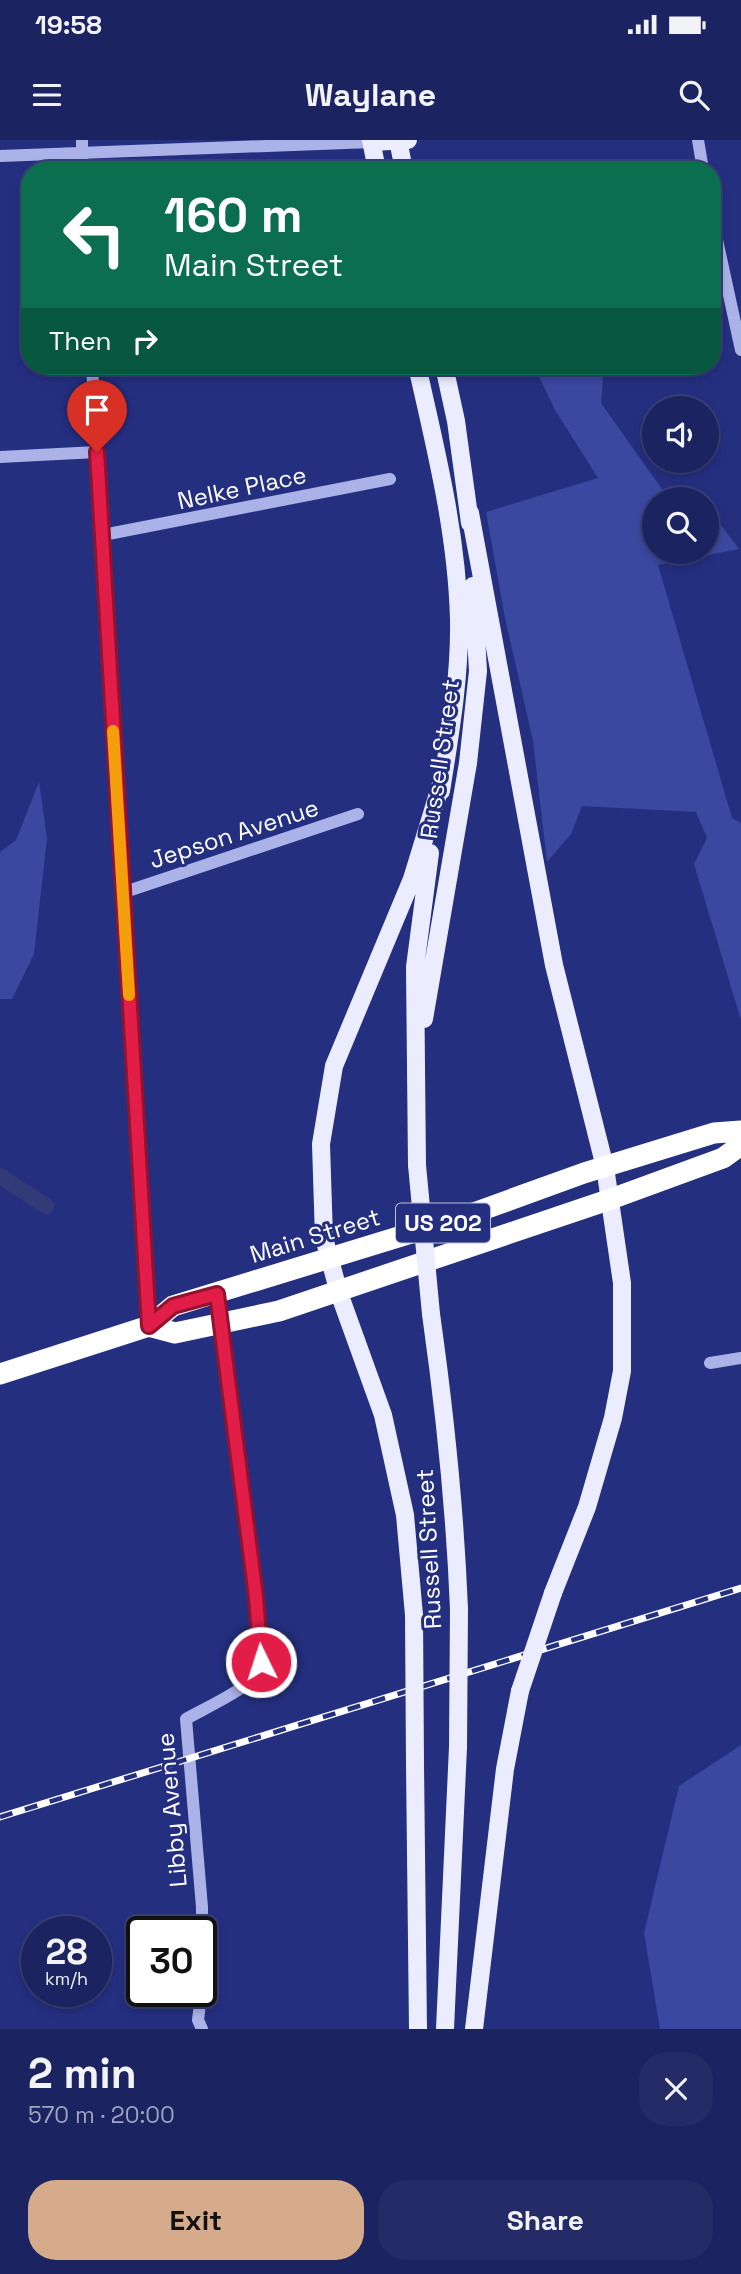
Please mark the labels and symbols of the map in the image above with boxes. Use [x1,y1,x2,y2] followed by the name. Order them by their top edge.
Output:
[67,380,127,452] pin
[175,459,309,516] street label: Nelke Place
[413,677,466,841] street label: Russell Street
[145,792,322,875] street label: Jepson Avenue
[246,1201,384,1270] street label: Main Street
[396,1204,490,1242] road number: US 202
[409,1468,448,1630] street label: Russell Street
[224,1625,298,1699] position arrow
[149,1731,194,1889] street label: Libby Avenue
[126,1916,217,2007] speed limit sign: 30

